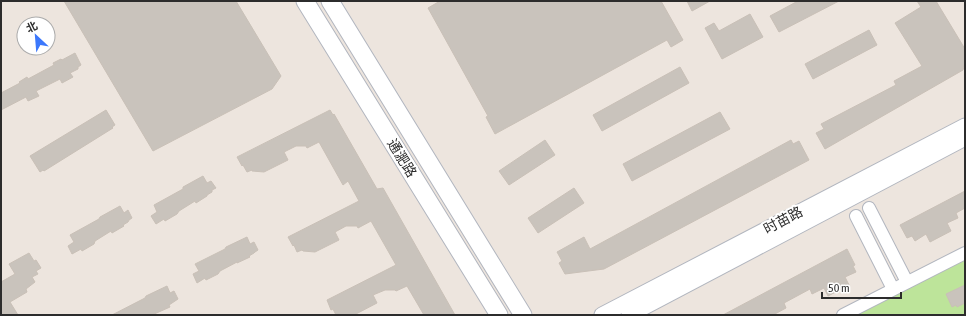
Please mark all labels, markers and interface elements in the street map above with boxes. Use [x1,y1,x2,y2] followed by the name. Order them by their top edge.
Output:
[16,16,56,56] north arrow
[24,19,39,35] text: 北
[384,136,420,180] street label: 通淝路
[761,203,805,237] street label: 时苗路
[822,274,901,300] scale bar
[828,281,850,295] text: 50 m

